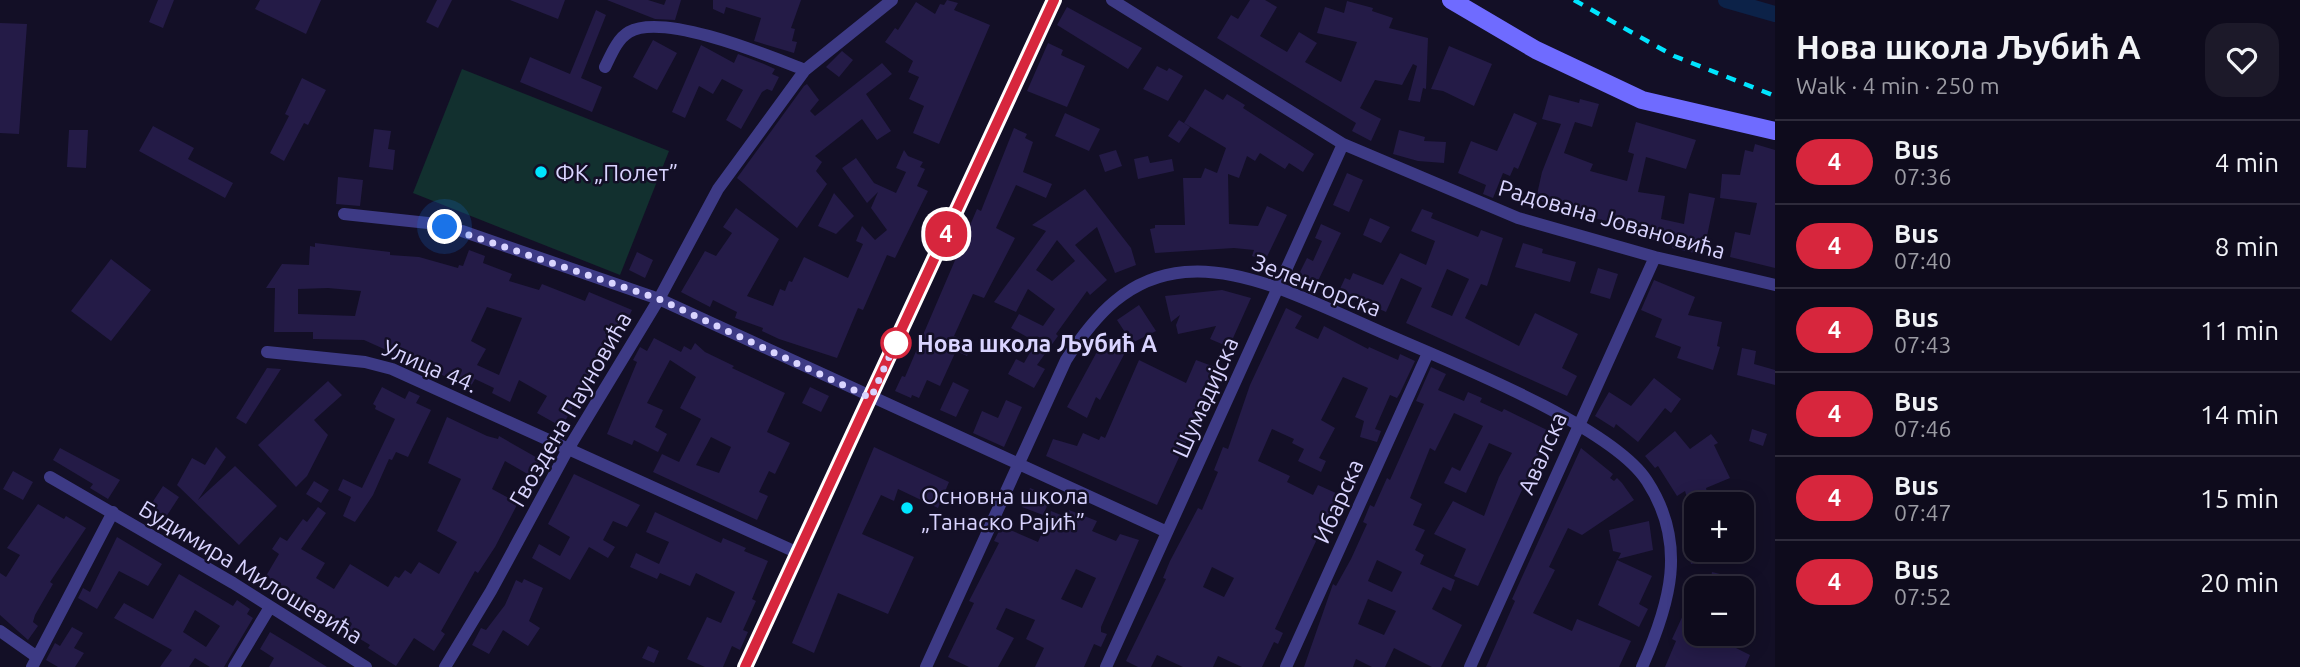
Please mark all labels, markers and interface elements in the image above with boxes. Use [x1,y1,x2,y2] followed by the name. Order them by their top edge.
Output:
[2205,23,2279,97] button: heart
[1796,28,2141,65] text: Нова школа Љубић А
[1796,73,2000,98] text: Walk · 4 min · 250 m
[1894,135,1939,164] text: Bus
[1828,148,1841,175] text: 4
[2215,148,2279,177] text: 4 min
[555,160,678,185] place label: ФК „Полет”
[533,164,549,180] marker: ФК „Полет”
[1894,164,1952,189] text: 07:36
[1496,175,1728,263] street label: Радована Јовановића
[427,209,462,244] your location
[923,211,969,257] line badge: 4
[1894,219,1939,248] text: Bus
[939,220,953,247] text: 4
[1828,232,1841,259] text: 4
[2215,232,2279,261] text: 8 min
[1894,248,1952,273] text: 07:40
[1249,249,1385,321] street label: Зеленгорска
[1894,303,1939,332] text: Bus
[504,307,636,511] street label: Гвоздена Пауновића
[1828,316,1841,343] text: 4
[2200,316,2279,345] text: 11 min
[881,328,911,358] marker: Нова школа Љубић А
[917,331,1157,356] place label: Нова школа Љубић А
[1894,332,1952,357] text: 07:43
[1167,333,1243,461] street label: Шумадијска
[379,335,481,397] street label: Улица 44.
[1894,387,1939,416] text: Bus
[1828,400,1841,427] text: 4
[2200,400,2279,429] text: 14 min
[1513,408,1571,498] street label: Авалска
[1894,416,1952,441] text: 07:46
[1308,455,1368,547] street label: Ибарска
[1894,471,1939,500] text: Bus
[921,483,1088,534] place label: Основна школа „Танаско Рајић”
[1828,484,1841,511] text: 4
[2200,484,2279,513] text: 15 min
[1684,492,1754,646] map controls
[1684,492,1754,562] button: +
[135,495,367,649] street label: Будимира Милошевића
[899,500,915,516] marker: Основна школа „Танаско Рајић”
[1894,500,1952,525] text: 07:47
[1894,555,1939,584] text: Bus
[1828,568,1841,595] text: 4
[2200,568,2279,597] text: 20 min
[1684,576,1754,646] button: −
[1894,584,1952,609] text: 07:52

